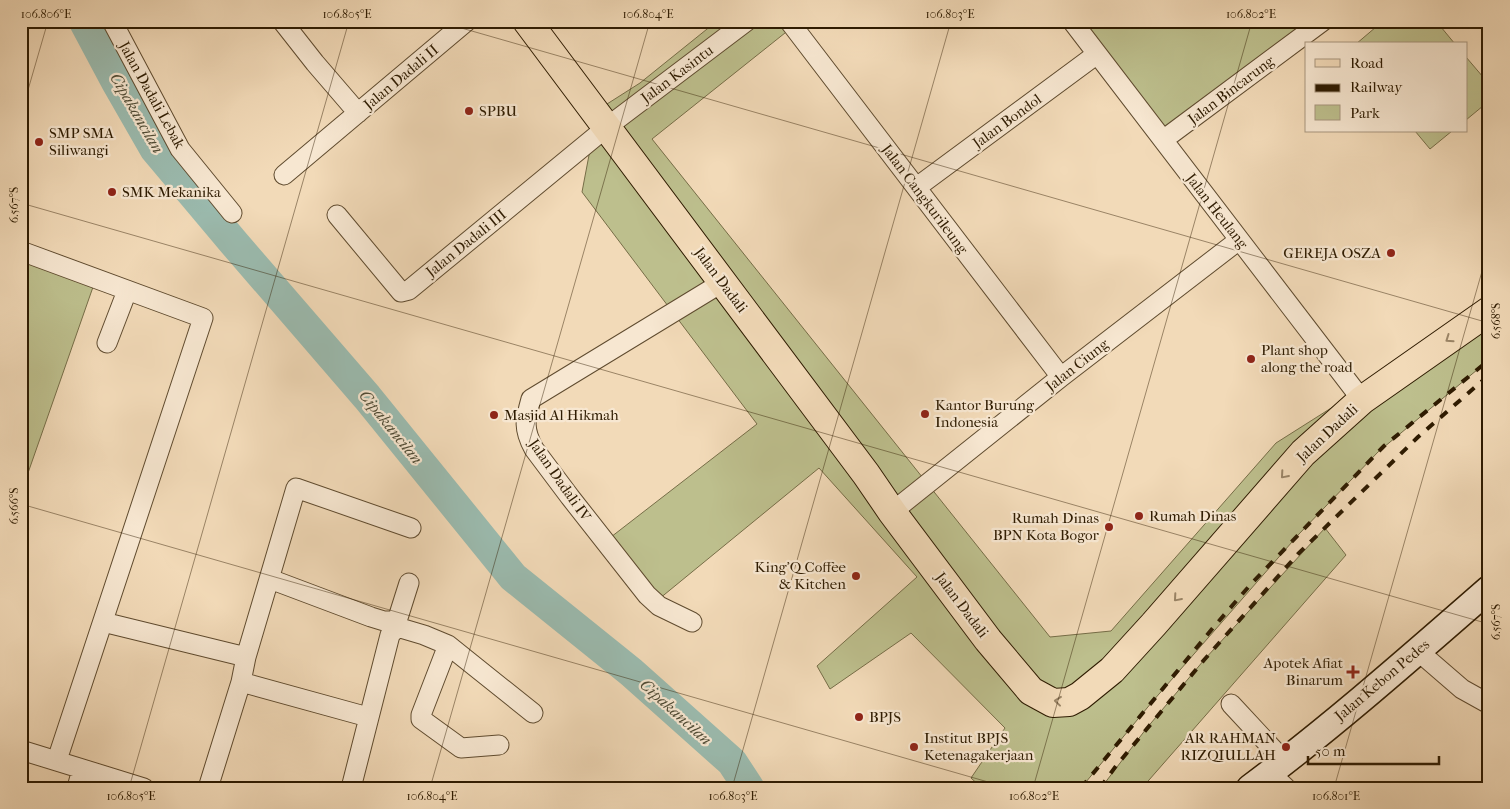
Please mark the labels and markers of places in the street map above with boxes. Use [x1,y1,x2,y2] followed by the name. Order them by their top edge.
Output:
[479,102,517,120] place label: SPBU
[463,105,475,117] marker: SPBU
[49,124,114,159] place label: SMP SMA Siliwangi
[33,136,45,148] marker: SMP SMA Siliwangi
[122,183,222,201] place label: SMK Mekanika
[106,186,118,198] marker: SMK Mekanika
[1283,244,1381,262] place label: GEREJA OSZA
[1385,247,1397,259] marker: GEREJA OSZA
[1261,341,1354,376] place label: Plant shop along the road
[1245,353,1257,365] marker: Plant shop along the road
[935,396,1035,431] place label: Kantor Burung Indonesia
[504,406,619,424] place label: Masjid Al Hikmah
[919,408,931,420] marker: Kantor Burung Indonesia
[488,409,500,421] marker: Masjid Al Hikmah
[1149,507,1237,525] place label: Rumah Dinas
[993,509,1100,544] place label: Rumah Dinas BPN Kota Bogor
[1133,510,1145,522] marker: Rumah Dinas
[1103,521,1115,533] marker: Rumah Dinas BPN Kota Bogor
[755,558,847,593] place label: King'Q Coffee & Kitchen
[850,570,862,582] marker: King'Q Coffee & Kitchen
[1263,654,1344,689] place label: Apotek Afiat Binarum
[1347,666,1359,678] marker: Apotek Afiat Binarum
[869,708,901,726] place label: BPJS
[853,711,865,723] marker: BPJS
[924,729,1034,764] place label: Institut BPJS Ketenagakerjaan
[1180,729,1277,764] place label: AR RAHMAN RIZQIULLAH
[908,741,920,753] marker: Institut BPJS Ketenagakerjaan
[1280,741,1292,753] marker: AR RAHMAN RIZQIULLAH

